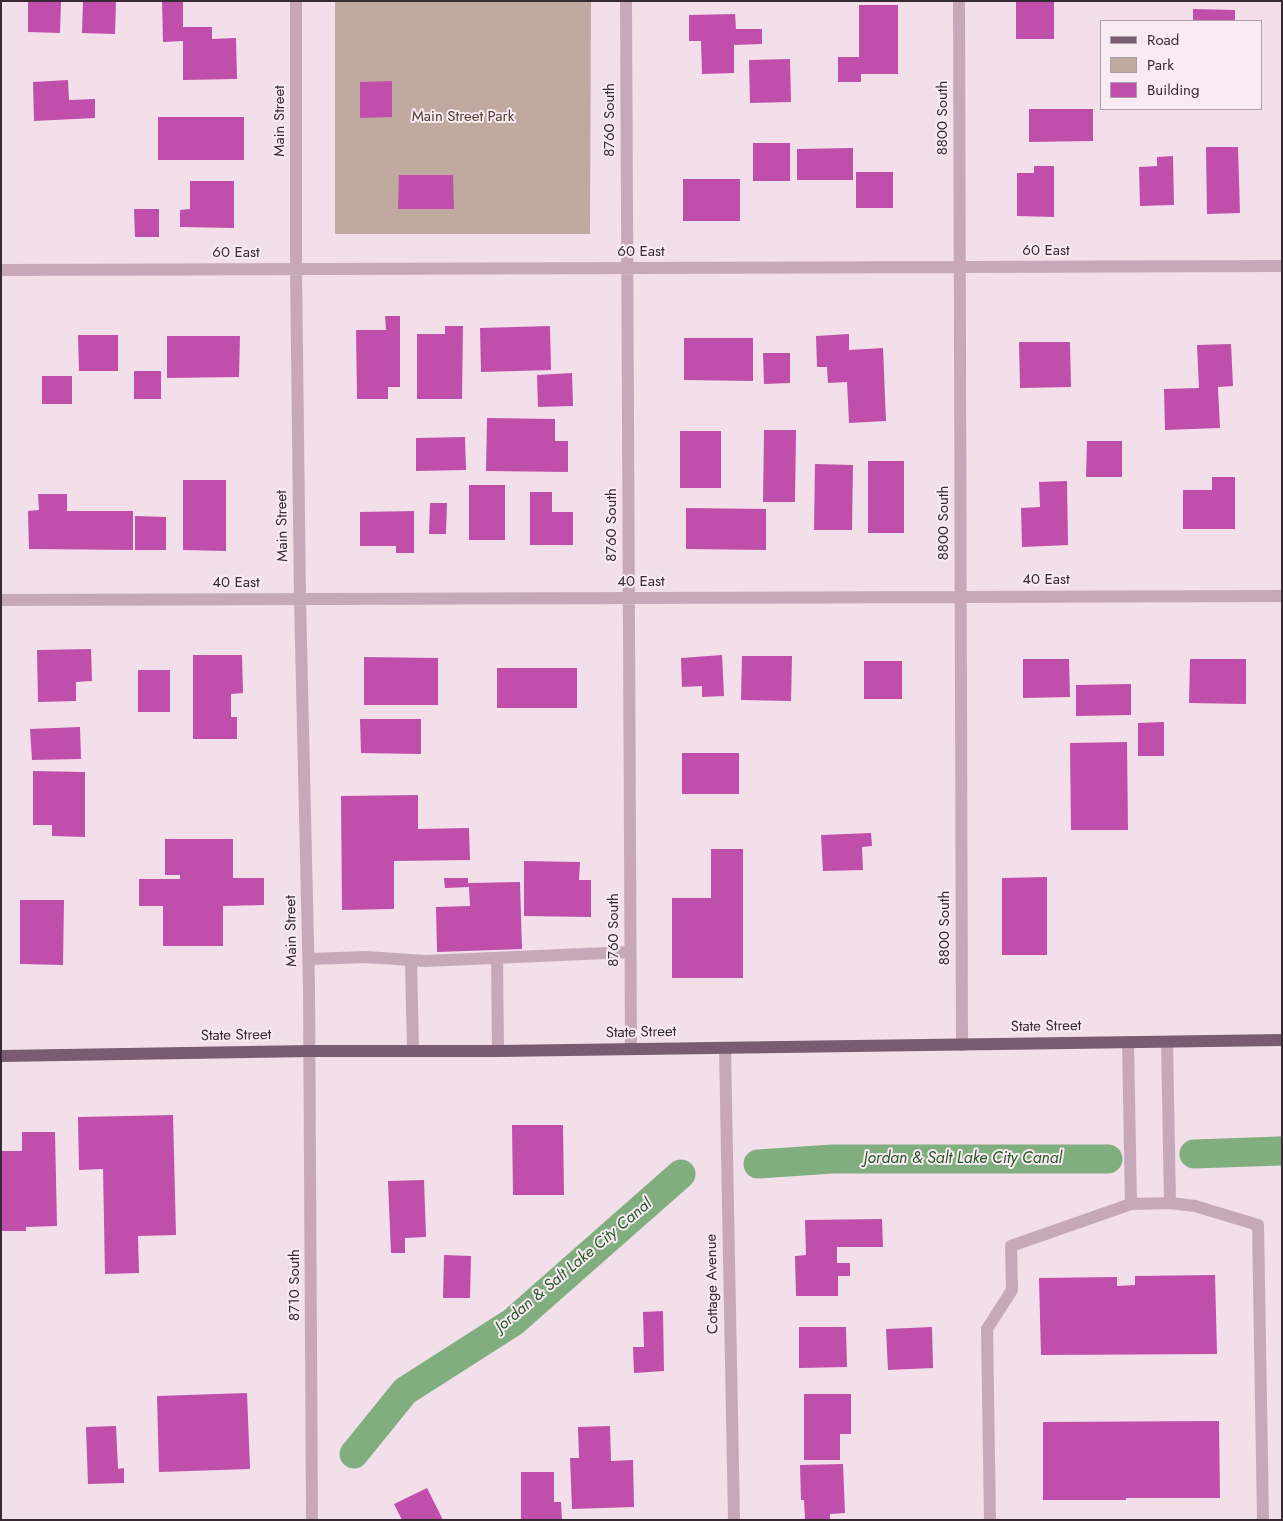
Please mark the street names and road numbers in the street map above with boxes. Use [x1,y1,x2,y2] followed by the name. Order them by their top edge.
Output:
[934,81,952,155] street label: 8800 South
[601,83,619,157] street label: 8760 South
[271,85,289,157] street label: Main Street
[1022,242,1070,260] street label: 60 East
[617,243,665,261] street label: 60 East
[212,244,260,262] street label: 60 East
[935,486,953,560] street label: 8800 South
[603,488,621,562] street label: 8760 South
[273,490,293,562] street label: Main Street
[1022,571,1070,589] street label: 40 East
[617,573,665,591] street label: 40 East
[212,574,260,592] street label: 40 East
[936,891,954,965] street label: 8800 South
[605,893,623,967] street label: 8760 South
[282,895,302,967] street label: Main Street
[1011,1017,1081,1037] street label: State Street
[606,1023,676,1043] street label: State Street
[201,1026,271,1046] street label: State Street
[703,1234,723,1334] street label: Cottage Avenue
[286,1249,304,1321] street label: 8710 South

